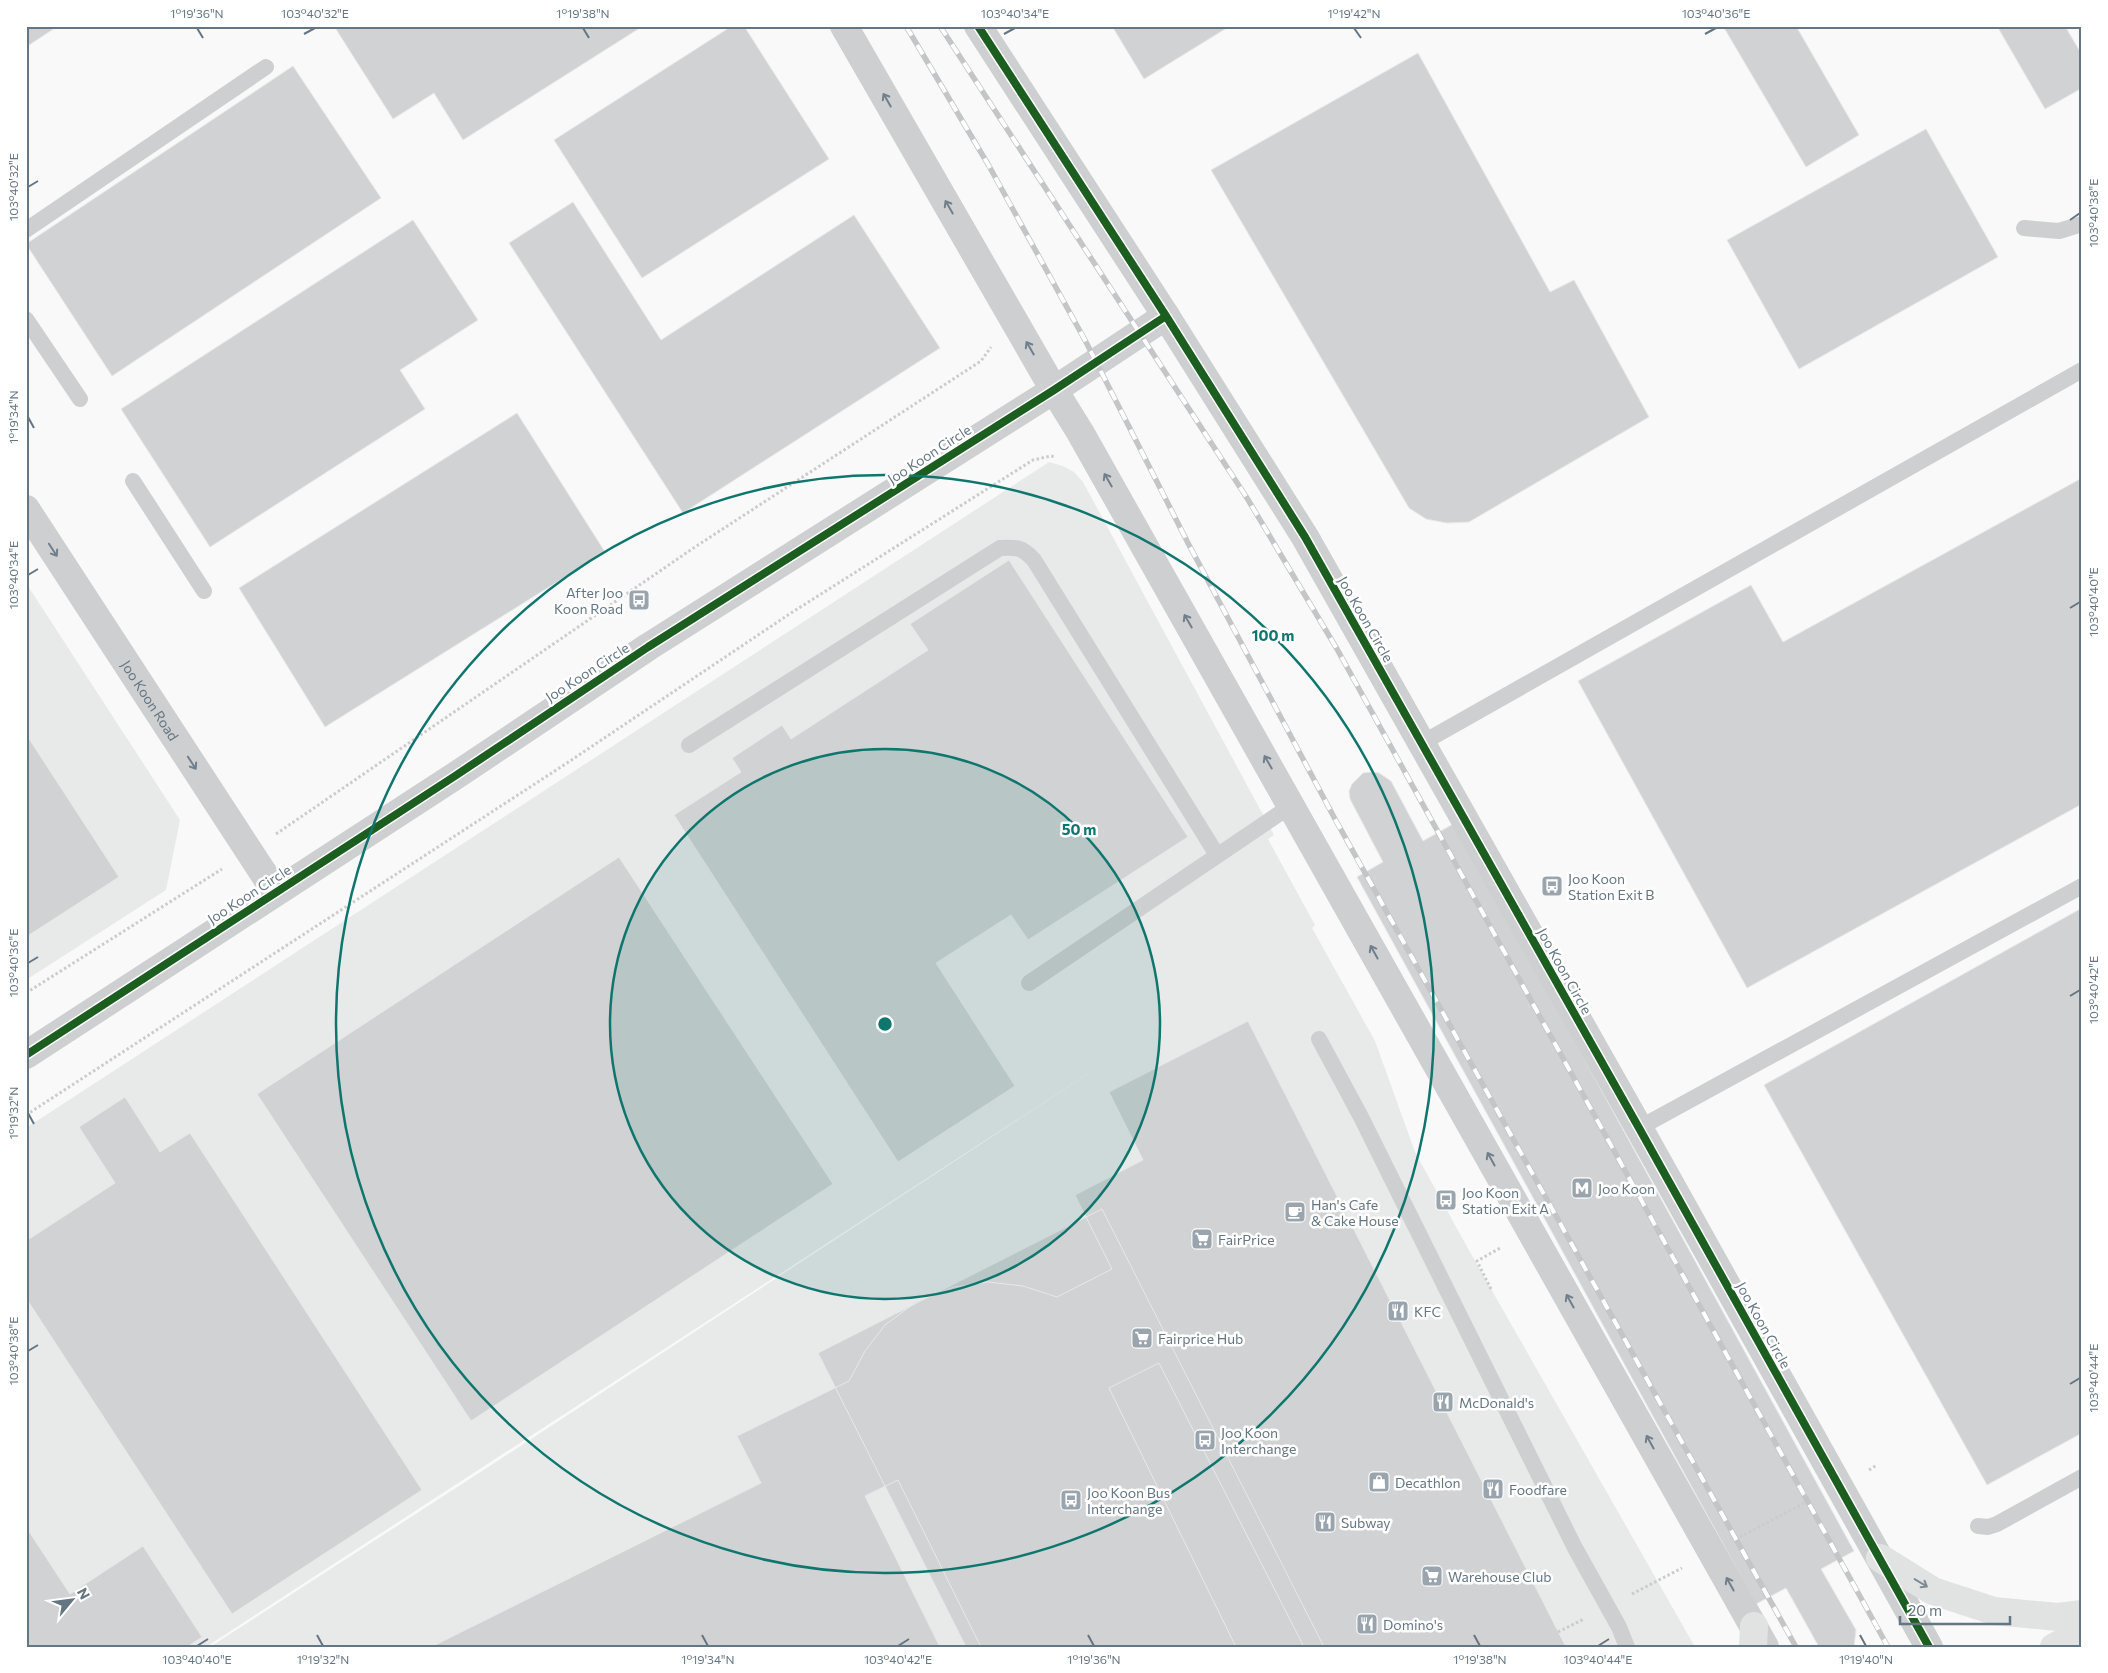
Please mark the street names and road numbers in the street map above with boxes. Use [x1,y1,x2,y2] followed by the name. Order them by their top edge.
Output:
[884,421,974,487] street label: Joo Koon Circle
[1335,573,1397,665] street label: Joo Koon Circle
[542,639,632,705] street label: Joo Koon Circle
[118,657,183,743] street label: Joo Koon Road
[204,861,294,927] street label: Joo Koon Circle
[1534,925,1596,1017] street label: Joo Koon Circle
[1733,1279,1795,1371] street label: Joo Koon Circle

